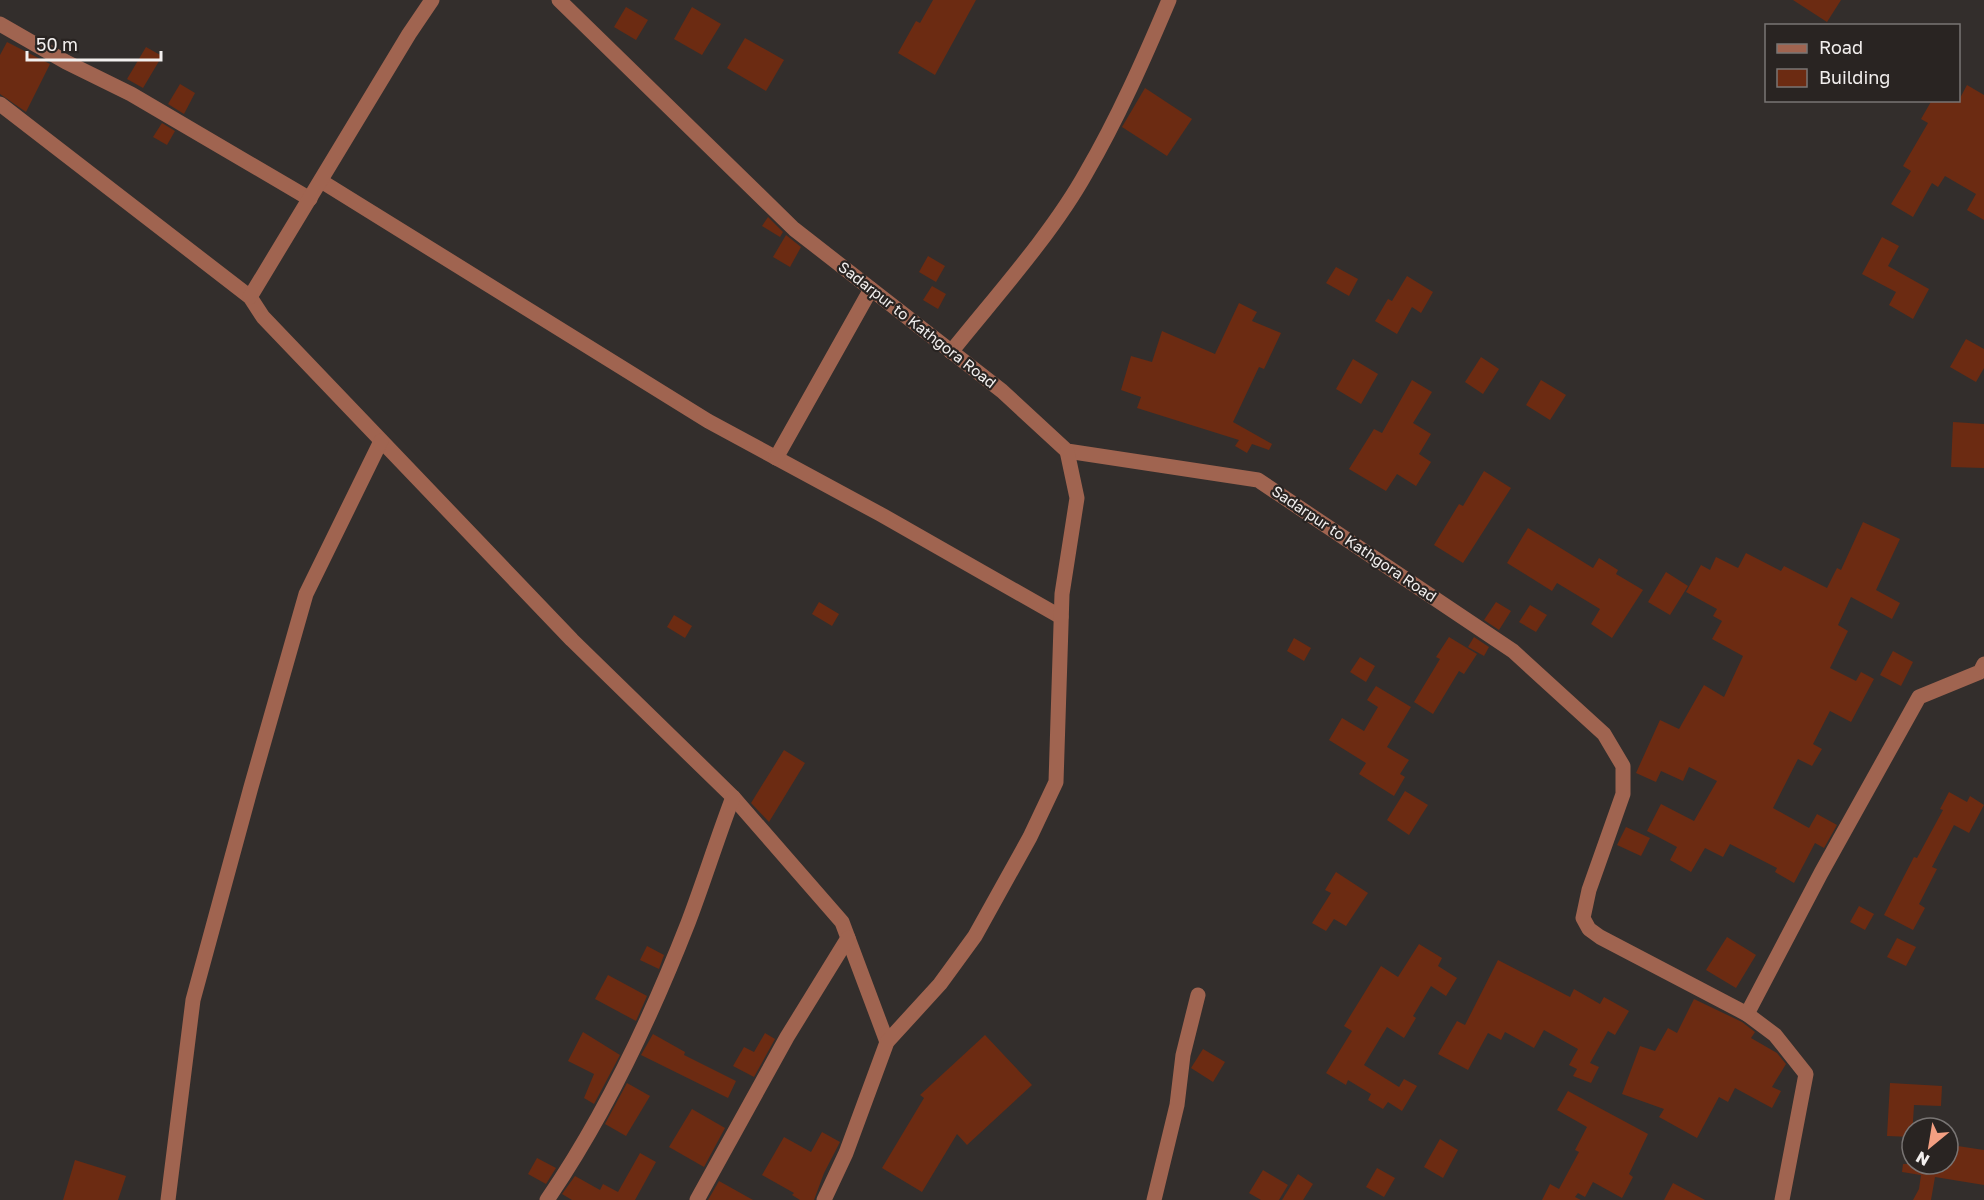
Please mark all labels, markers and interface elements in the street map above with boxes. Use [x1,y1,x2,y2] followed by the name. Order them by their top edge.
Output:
[27,24,160,62] scale bar
[1765,24,1960,102] legend
[36,33,78,55] text: 50 m
[1819,36,1863,58] text: Road
[1819,66,1890,88] text: Building
[835,257,1000,391] street label: Sadarpur to Kathgora Road
[1269,481,1440,605] street label: Sadarpur to Kathgora Road
[1900,1116,1960,1176] north arrow
[1912,1147,1933,1171] text: N

